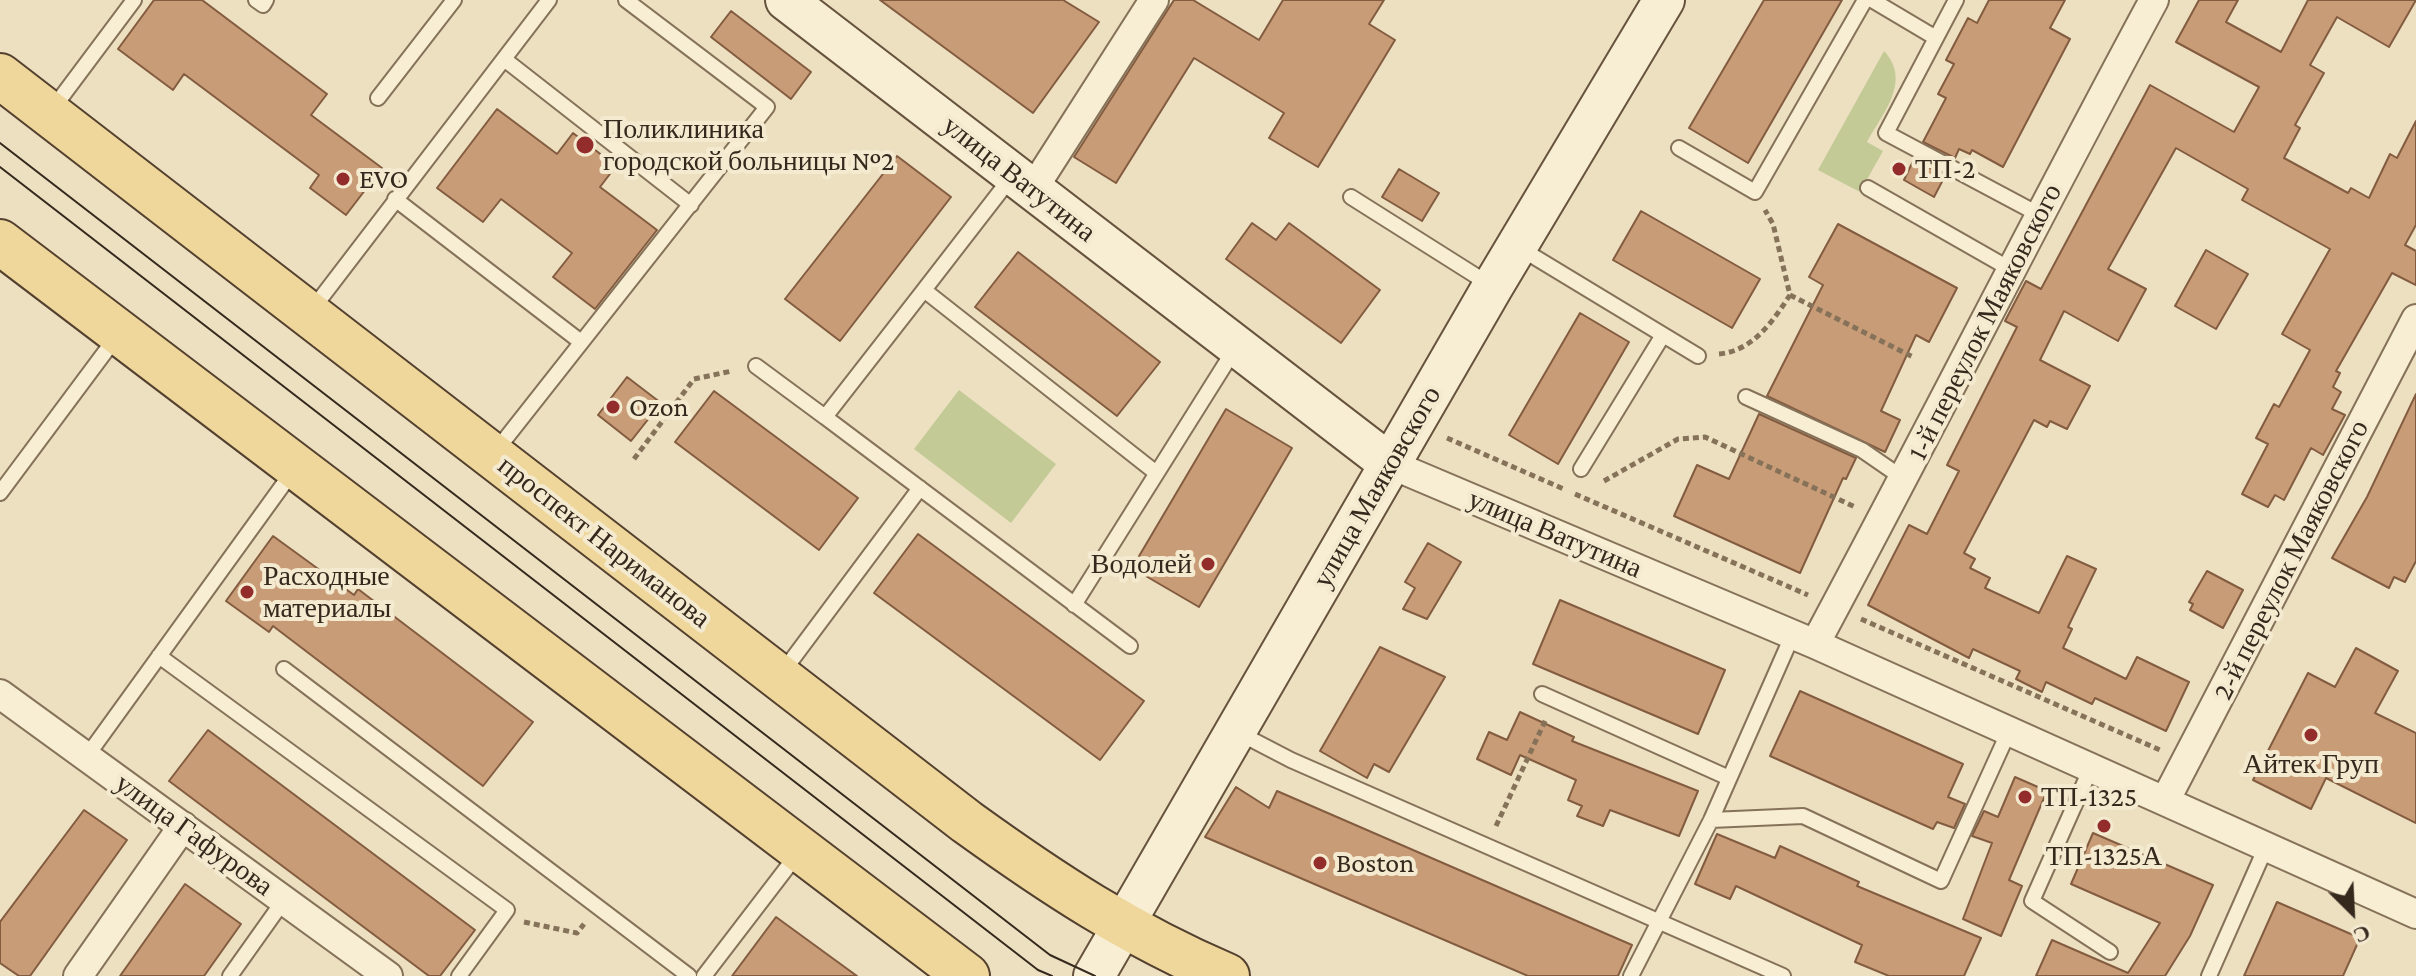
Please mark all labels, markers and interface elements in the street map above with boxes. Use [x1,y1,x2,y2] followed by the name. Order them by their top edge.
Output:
[936,109,1102,249] street label: улица Ватутина
[603,112,894,178] place label: Поликлиника городской больницы №2
[574,134,596,156] marker: Поликлиника городской больницы №2
[1915,152,1975,186] place label: ТП-2
[1890,160,1908,178] marker: ТП-2
[359,162,408,196] place label: EVO
[334,170,352,188] marker: EVO
[1901,178,2069,466] street label: 1-й переулок Маяковского
[1306,380,1448,594] street label: улица Маяковского
[629,390,689,424] place label: Ozon
[604,398,622,416] marker: Ozon
[2206,415,2376,705] street label: 2-й переулок Маяковского
[491,449,717,635] street label: проспект Нариманова
[1463,482,1647,586] street label: улица Ватутина
[1091,547,1192,581] place label: Водолей
[1199,555,1217,573] marker: Водолей
[263,559,391,625] place label: Расходные материалы
[238,583,256,601] marker: Расходные материалы
[2302,726,2320,744] marker: Айтек Груп
[2243,747,2379,781] place label: Айтек Груп
[108,766,280,904] street label: улица Гафурова
[2041,780,2137,814] place label: ТП-1325
[2016,788,2034,806] marker: ТП-1325
[2095,817,2113,835] marker: ТП-1325А
[2046,839,2162,873] place label: ТП-1325А
[1336,846,1414,880] place label: Boston
[1311,854,1329,872] marker: Boston
[2312,872,2392,952] north arrow
[2350,920,2374,949] text: С

